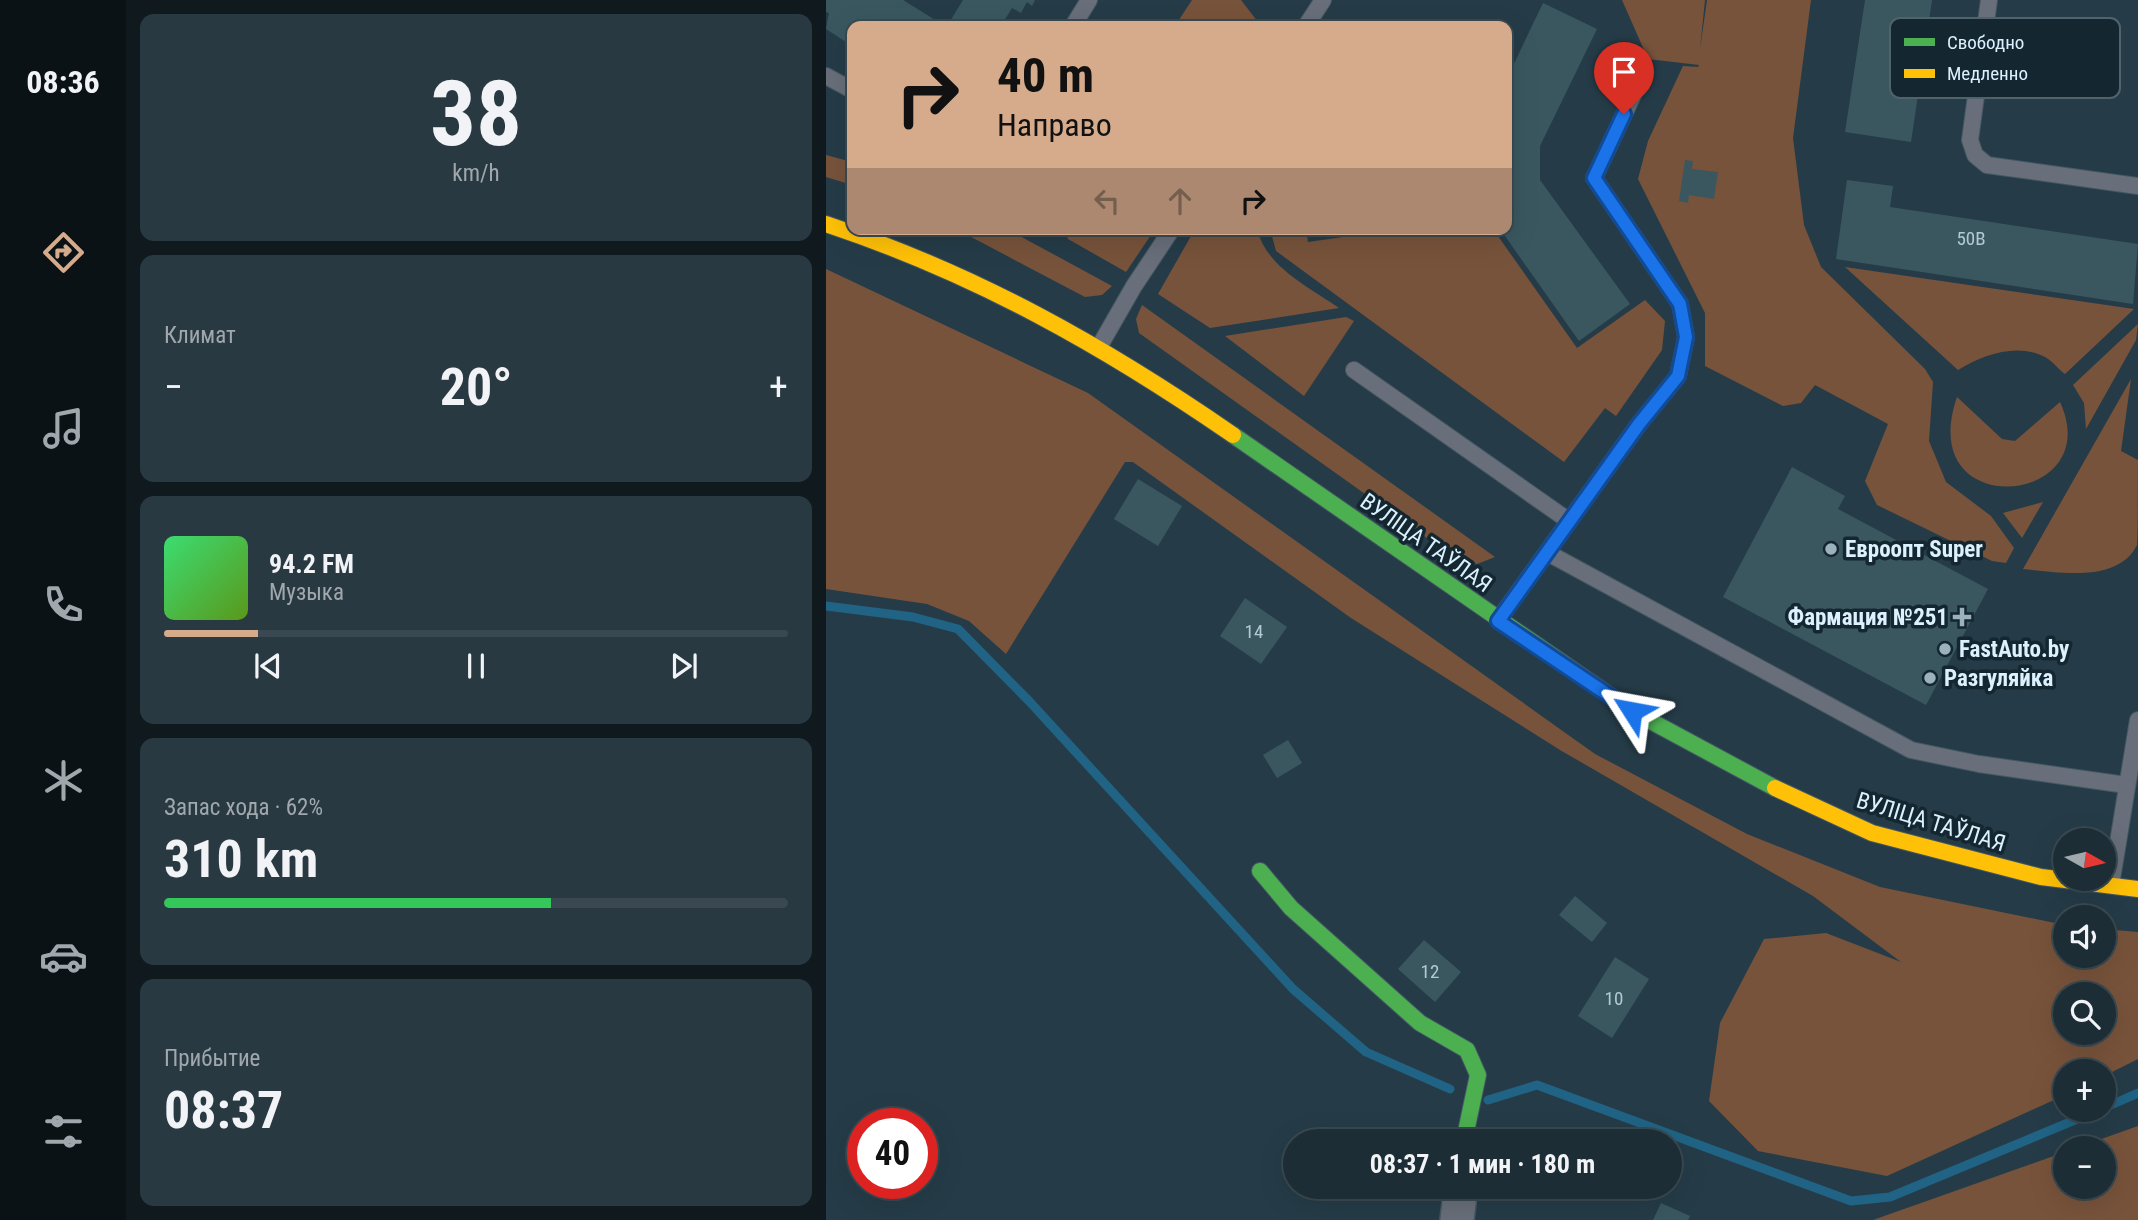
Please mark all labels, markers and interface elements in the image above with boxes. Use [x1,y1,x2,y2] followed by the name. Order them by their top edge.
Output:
[1890,18,2120,98] legend
[1947,31,2024,54] text: Свободно
[1594,42,1654,114] pin
[997,47,1094,104] text: 40 m
[882,49,973,140] icon: right
[1605,53,1643,91] icon: arrive
[430,61,522,167] text: 38
[1947,62,2028,85] text: Медленно
[26,63,100,101] text: 08:36
[997,106,1112,144] text: Направо
[452,160,500,187] text: km/h
[1088,182,1126,220] icon: left
[1161,182,1199,220] icon: ahead
[1234,182,1272,220] icon: right
[1956,227,1986,250] house number: 50В
[39,228,88,277] icon: directions
[164,322,236,349] text: Климат
[440,357,512,418] text: 20°
[164,365,183,409] text: −
[769,365,788,409] text: +
[39,404,88,453] icon: music
[1355,487,1497,598] street label: ВУЛІЦА ТАЎЛАЯ
[1845,536,1983,563] place label: Евроопт Super
[1823,541,1839,557] marker: Евроопт Super
[269,549,354,579] text: 94.2 FM
[269,579,344,606] text: Музыка
[39,580,88,629] icon: phone
[1788,604,1948,631] place label: Фармация №251
[1954,609,1970,625] marker: Фармация №251
[1245,620,1263,643] house number: 14
[1959,636,2070,663] place label: FastAuto.by
[1937,641,1953,657] marker: FastAuto.by
[249,647,287,685] icon: previous
[457,647,495,685] icon: pause
[665,647,703,685] icon: next
[1944,665,2053,692] place label: Разгуляйка
[1922,670,1938,686] marker: Разгуляйка
[1595,674,1669,748] position arrow
[39,756,88,805] icon: climate
[1853,786,2009,857] street label: ВУЛІЦА ТАЎЛАЯ
[164,794,323,821] text: Запас хода · 62%
[2053,828,2116,891] north arrow
[2053,828,2116,1199] map controls
[164,829,318,890] text: 310 km
[2053,905,2116,968] button: sound
[39,932,88,981] icon: car
[1421,960,1439,983] house number: 12
[2053,982,2116,1045] button: search
[1605,987,1623,1010] house number: 10
[164,1045,260,1072] text: Прибытие
[2053,1059,2116,1122] button: +
[164,1080,283,1141] text: 08:37
[39,1107,88,1156] icon: filters
[847,1108,938,1199] speed limit sign: 40
[2053,1136,2116,1199] button: −
[1370,1149,1595,1179] text: 08:37 · 1 мин · 180 m

